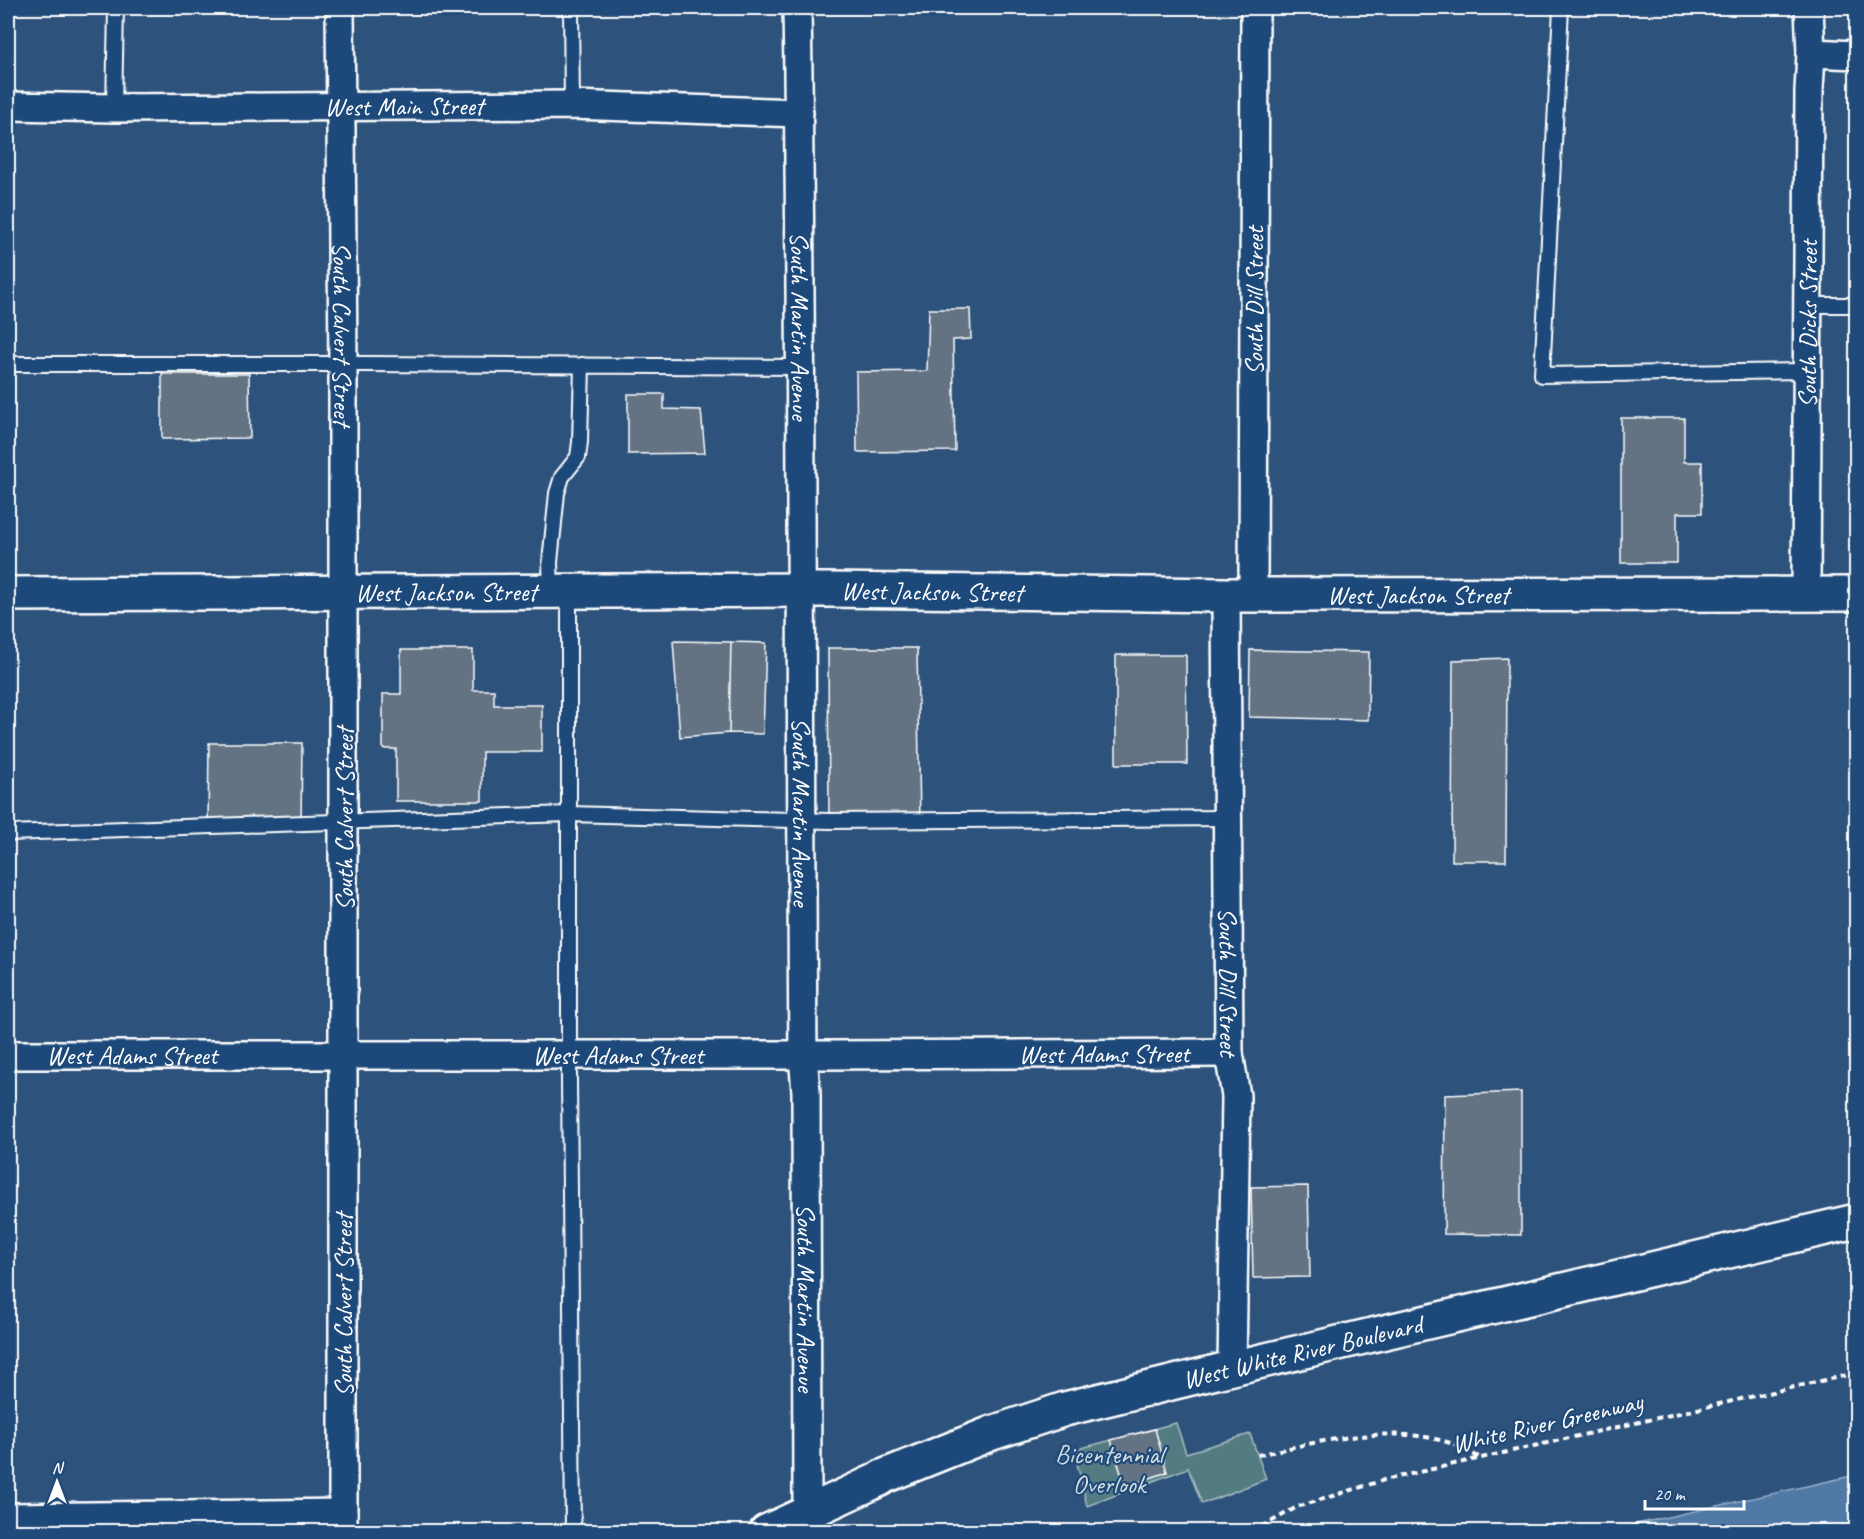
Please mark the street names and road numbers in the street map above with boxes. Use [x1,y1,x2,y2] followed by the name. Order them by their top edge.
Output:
[324,89,487,123] street label: West Main Street
[1237,224,1271,375] street label: South Dill Street
[783,232,817,423] street label: South Martin Avenue
[1791,238,1825,408] street label: South Dicks Street
[325,242,360,429] street label: South Calvert Street
[841,574,1026,609] street label: West Jackson Street
[355,575,540,609] street label: West Jackson Street
[1327,578,1512,611] street label: West Jackson Street
[785,718,819,909] street label: South Martin Avenue
[328,724,361,911] street label: South Calvert Street
[1212,908,1246,1059] street label: South Dill Street
[1019,1037,1192,1071] street label: West Adams Street
[47,1039,220,1072] street label: West Adams Street
[533,1039,706,1072] street label: West Adams Street
[790,1204,823,1395] street label: South Martin Avenue
[327,1210,360,1397] street label: South Calvert Street
[1179,1306,1429,1396] street label: West White River Boulevard
[1448,1385,1648,1461] street label: White River Greenway

